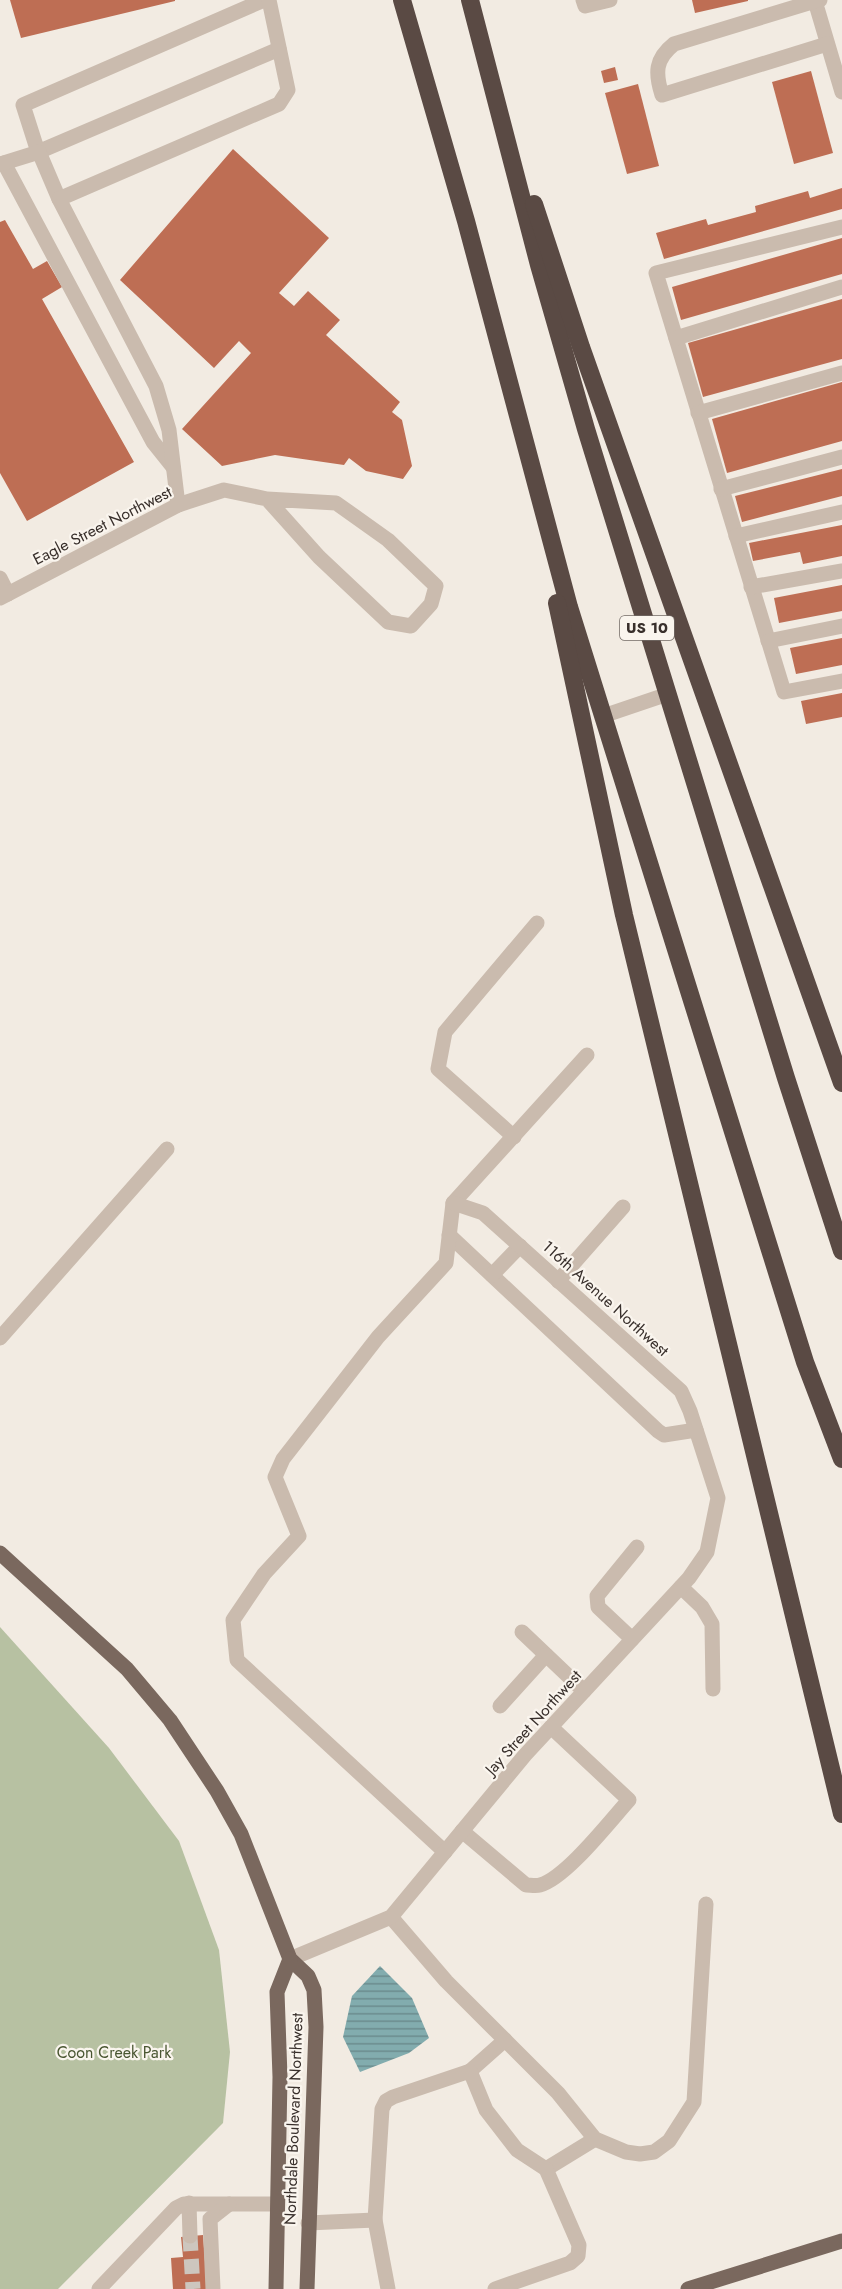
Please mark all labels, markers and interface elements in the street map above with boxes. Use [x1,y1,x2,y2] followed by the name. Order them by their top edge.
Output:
[29,480,176,570] street label: Eagle Street Northwest
[620,616,674,640] road number: US 10
[537,1235,674,1362] street label: 116th Avenue Northwest
[479,1665,587,1781] street label: Jay Street Northwest
[278,2012,309,2225] street label: Northdale Boulevard Northwest
[57,2041,172,2064] park label: Coon Creek Park

